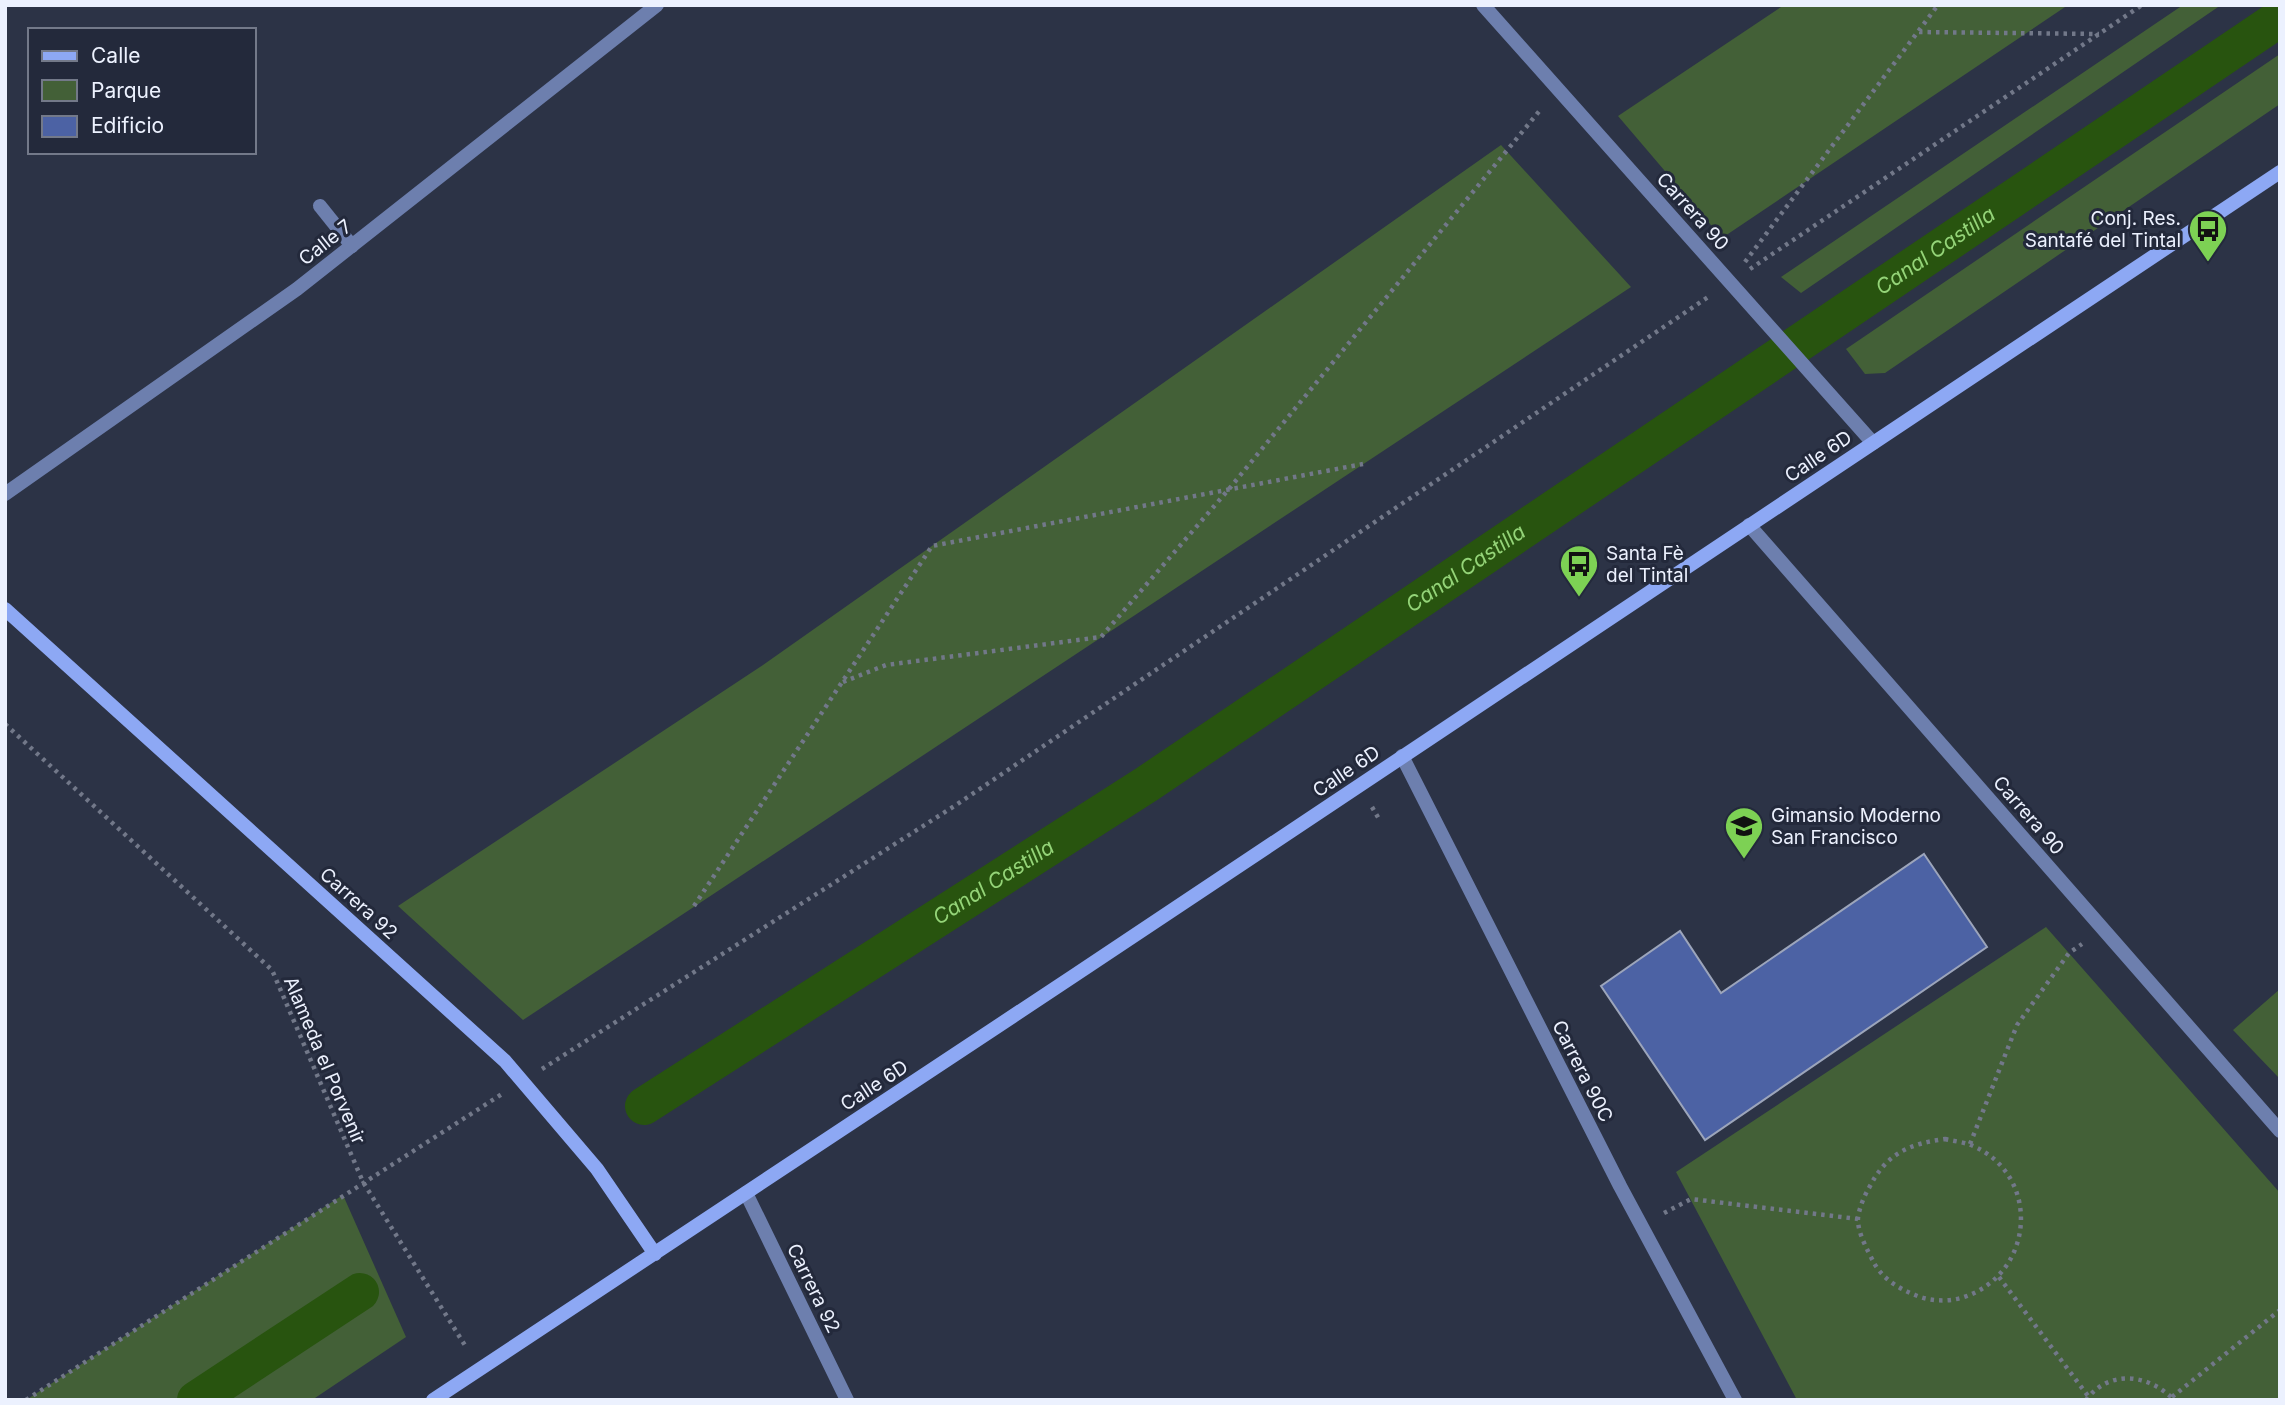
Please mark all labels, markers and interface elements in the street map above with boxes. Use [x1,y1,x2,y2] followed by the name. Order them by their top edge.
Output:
[28,28,256,154] legend
[91,43,141,68] text: Calle
[91,78,161,103] text: Parque
[91,113,164,138] text: Edificio
[1652,168,1734,255] street label: Carrera 90
[1871,201,2000,300] water label: Canal Castilla
[2025,207,2181,252] place label: Conj. Res. Santafé del Tintal
[2187,208,2229,263] bus stop icon: Conj. Res. Santafé del Tintal
[294,215,356,270] street label: Calle 7
[1780,426,1856,487] street label: Calle 6D
[1401,519,1530,617] water label: Canal Castilla
[1606,542,1688,587] place label: Santa Fè del Tintal
[1558,543,1600,598] bus stop icon: Santa Fè del Tintal
[1308,741,1384,802] street label: Calle 6D
[1988,771,2069,859] street label: Carrera 90
[1771,804,1941,849] place label: Gimansio Moderno San Francisco
[1723,805,1765,860] school or university icon: Gimansio Moderno San Francisco
[928,834,1059,930] water label: Canal Castilla
[315,863,402,944] street label: Carrera 92
[279,973,370,1148] street label: Alameda el Porvenir
[1547,1017,1618,1126] street label: Carrera 90C
[836,1055,912,1116] street label: Calle 6D
[782,1240,845,1337] street label: Carrera 92

